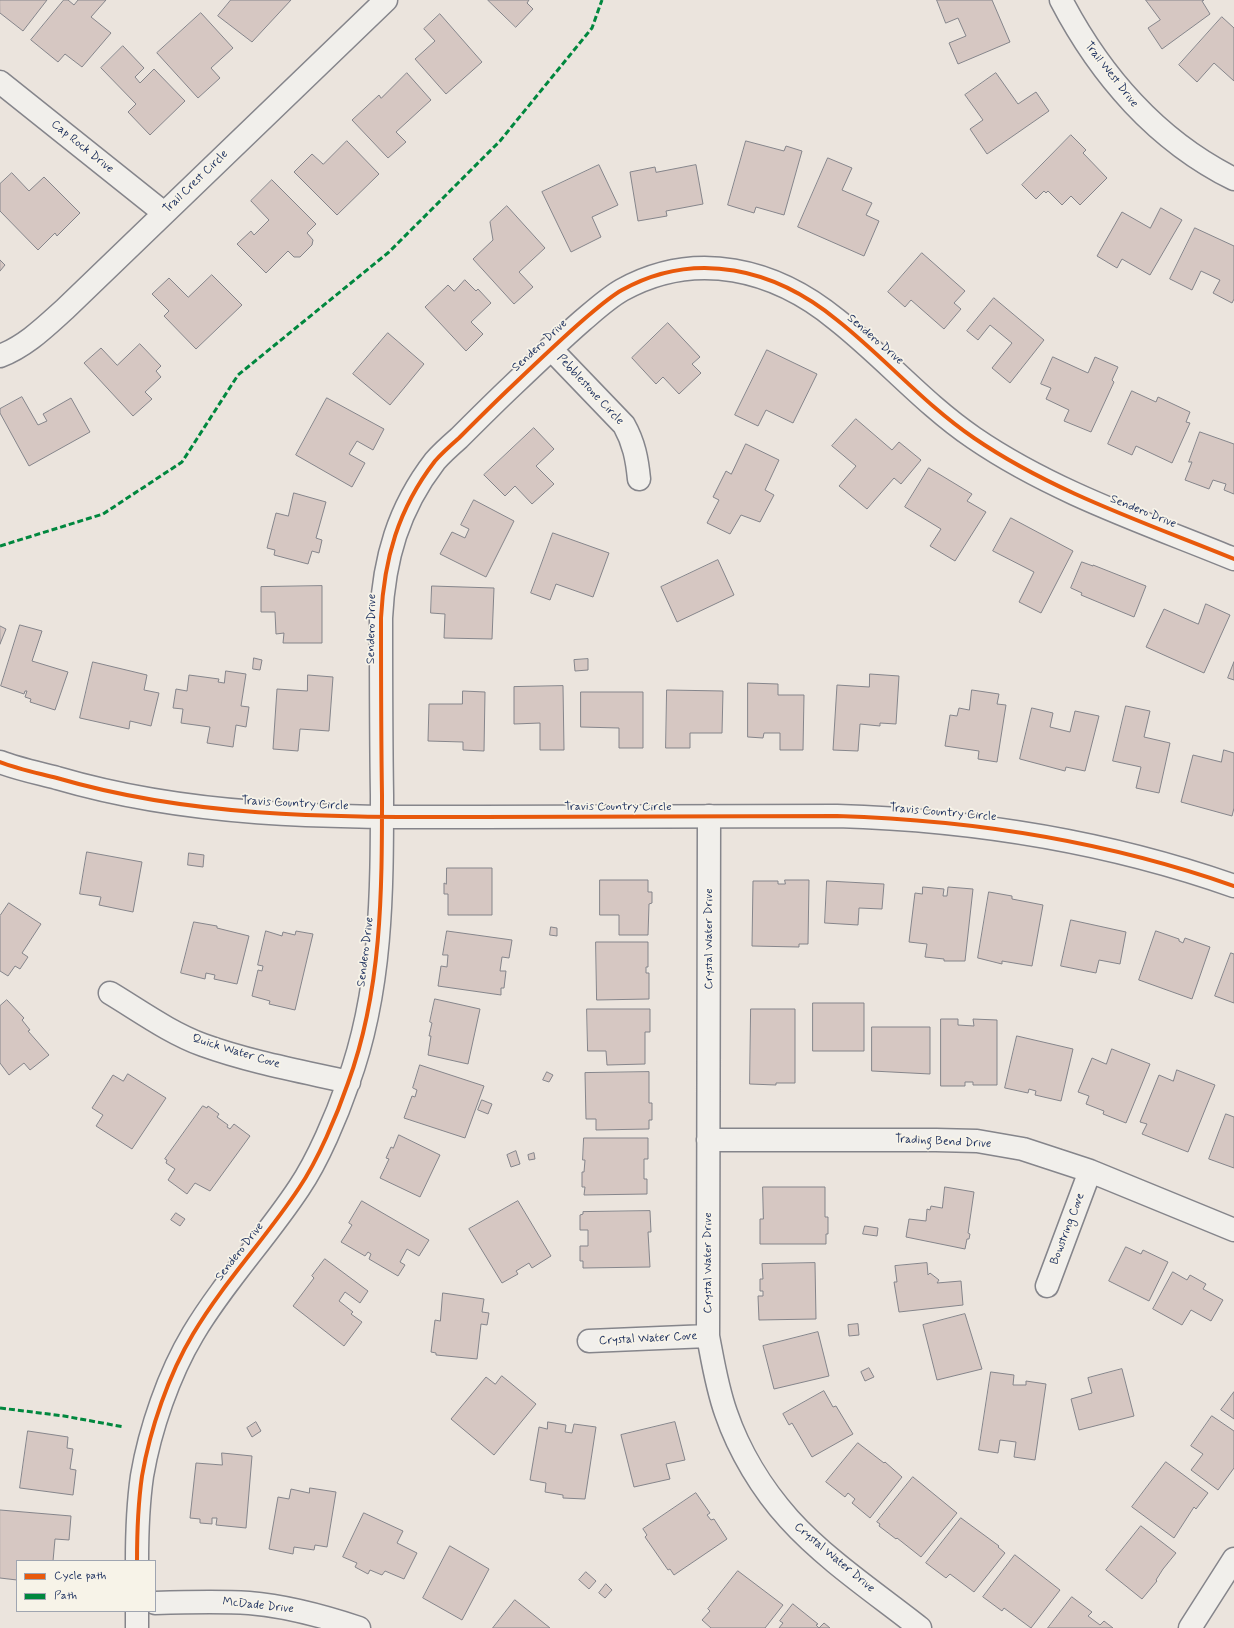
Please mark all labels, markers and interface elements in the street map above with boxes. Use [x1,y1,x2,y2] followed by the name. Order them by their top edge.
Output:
[1081,39,1141,111] street label: Trail West Drive
[48,117,116,177] street label: Cap Rock Drive
[160,147,232,217] street label: Trail Crest Circle
[844,312,906,368] street label: Sendero Drive
[509,317,571,375] street label: Sendero Drive
[553,352,627,428] street label: Pebblestone Circle
[1108,492,1178,532] street label: Sendero Drive
[364,594,380,664] street label: Sendero Drive
[241,794,349,814] street label: Travis Country Circle
[564,800,672,814] street label: Travis Country Circle
[889,801,997,825] street label: Travis Country Circle
[702,888,716,990] street label: Crystal Water Drive
[355,916,377,988] street label: Sendero Drive
[190,1032,282,1072] street label: Quick Water Cove
[894,1132,992,1152] street label: Trading Bend Drive
[1048,1191,1088,1267] street label: Bowstring Cove
[701,1212,715,1314] street label: Crystal Water Drive
[213,1220,267,1284] street label: Sendero Drive
[598,1329,698,1349] street label: Crystal Water Cove
[791,1520,877,1596] street label: Crystal Water Drive
[16,1560,156,1612] legend
[54,1568,106,1584] text: Cycle path
[54,1588,77,1604] text: Path
[222,1595,294,1617] street label: McDade Drive

